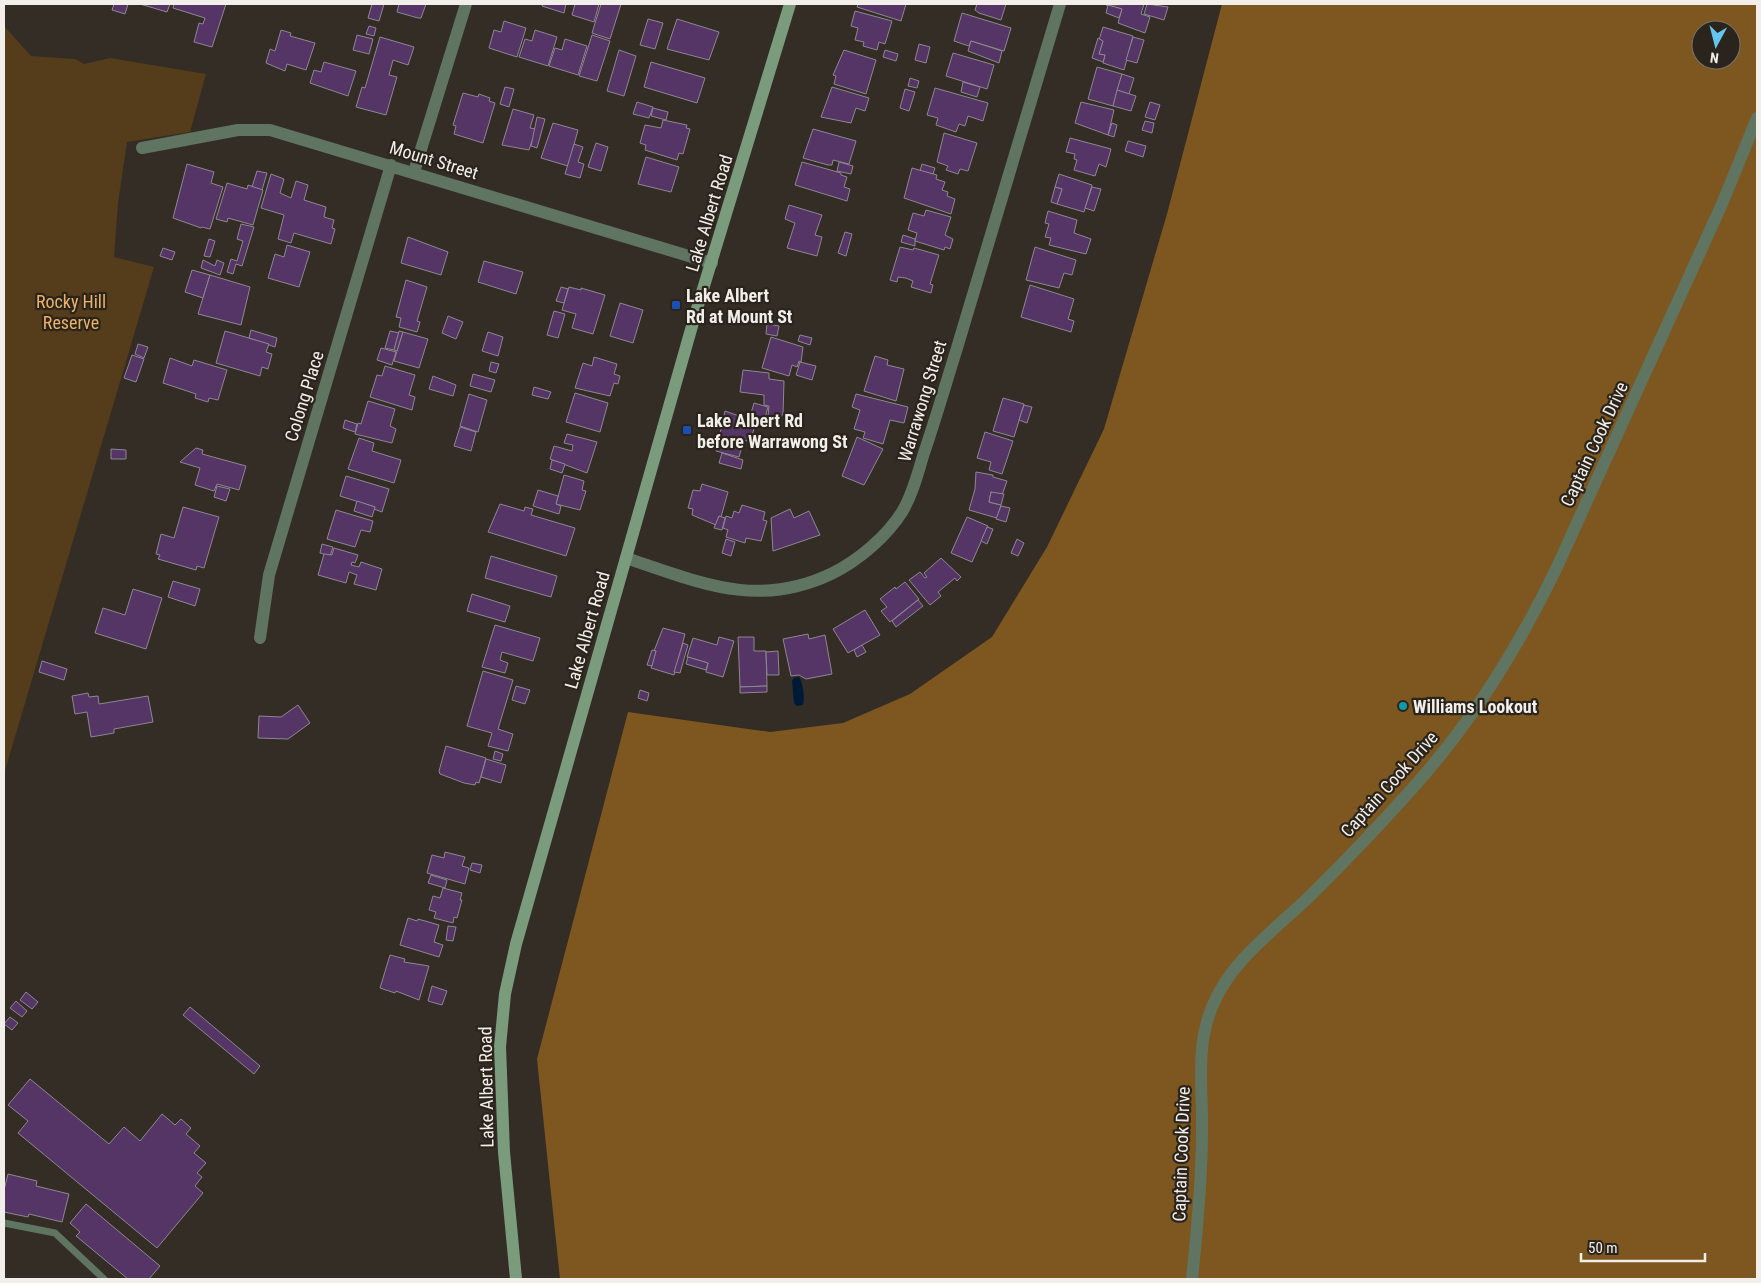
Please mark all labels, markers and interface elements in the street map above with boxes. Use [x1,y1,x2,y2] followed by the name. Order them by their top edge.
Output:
[1691,20,1741,70] north arrow
[1709,49,1720,66] text: N
[387,137,481,183] street label: Mount Street
[681,152,737,274] street label: Lake Albert Road
[686,285,793,327] place label: Lake Albert Rd at Mount St
[36,291,106,333] park label: Rocky Hill Reserve
[670,299,682,311] marker: Lake Albert Rd at Mount St
[894,338,950,464] street label: Warrawong Street
[280,348,328,444] street label: Colong Place
[1556,378,1632,510] street label: Captain Cook Drive
[697,410,848,452] place label: Lake Albert Rd before Warrawong St
[681,424,693,436] marker: Lake Albert Rd before Warrawong St
[560,569,614,691] street label: Lake Albert Road
[1413,696,1538,717] place label: Williams Lookout
[1397,700,1409,712] marker: Williams Lookout
[1336,727,1442,841] street label: Captain Cook Drive
[474,1026,498,1148] street label: Lake Albert Road
[1168,1086,1194,1222] street label: Captain Cook Drive
[1581,1230,1705,1262] scale bar
[1588,1239,1618,1257] text: 50 m

